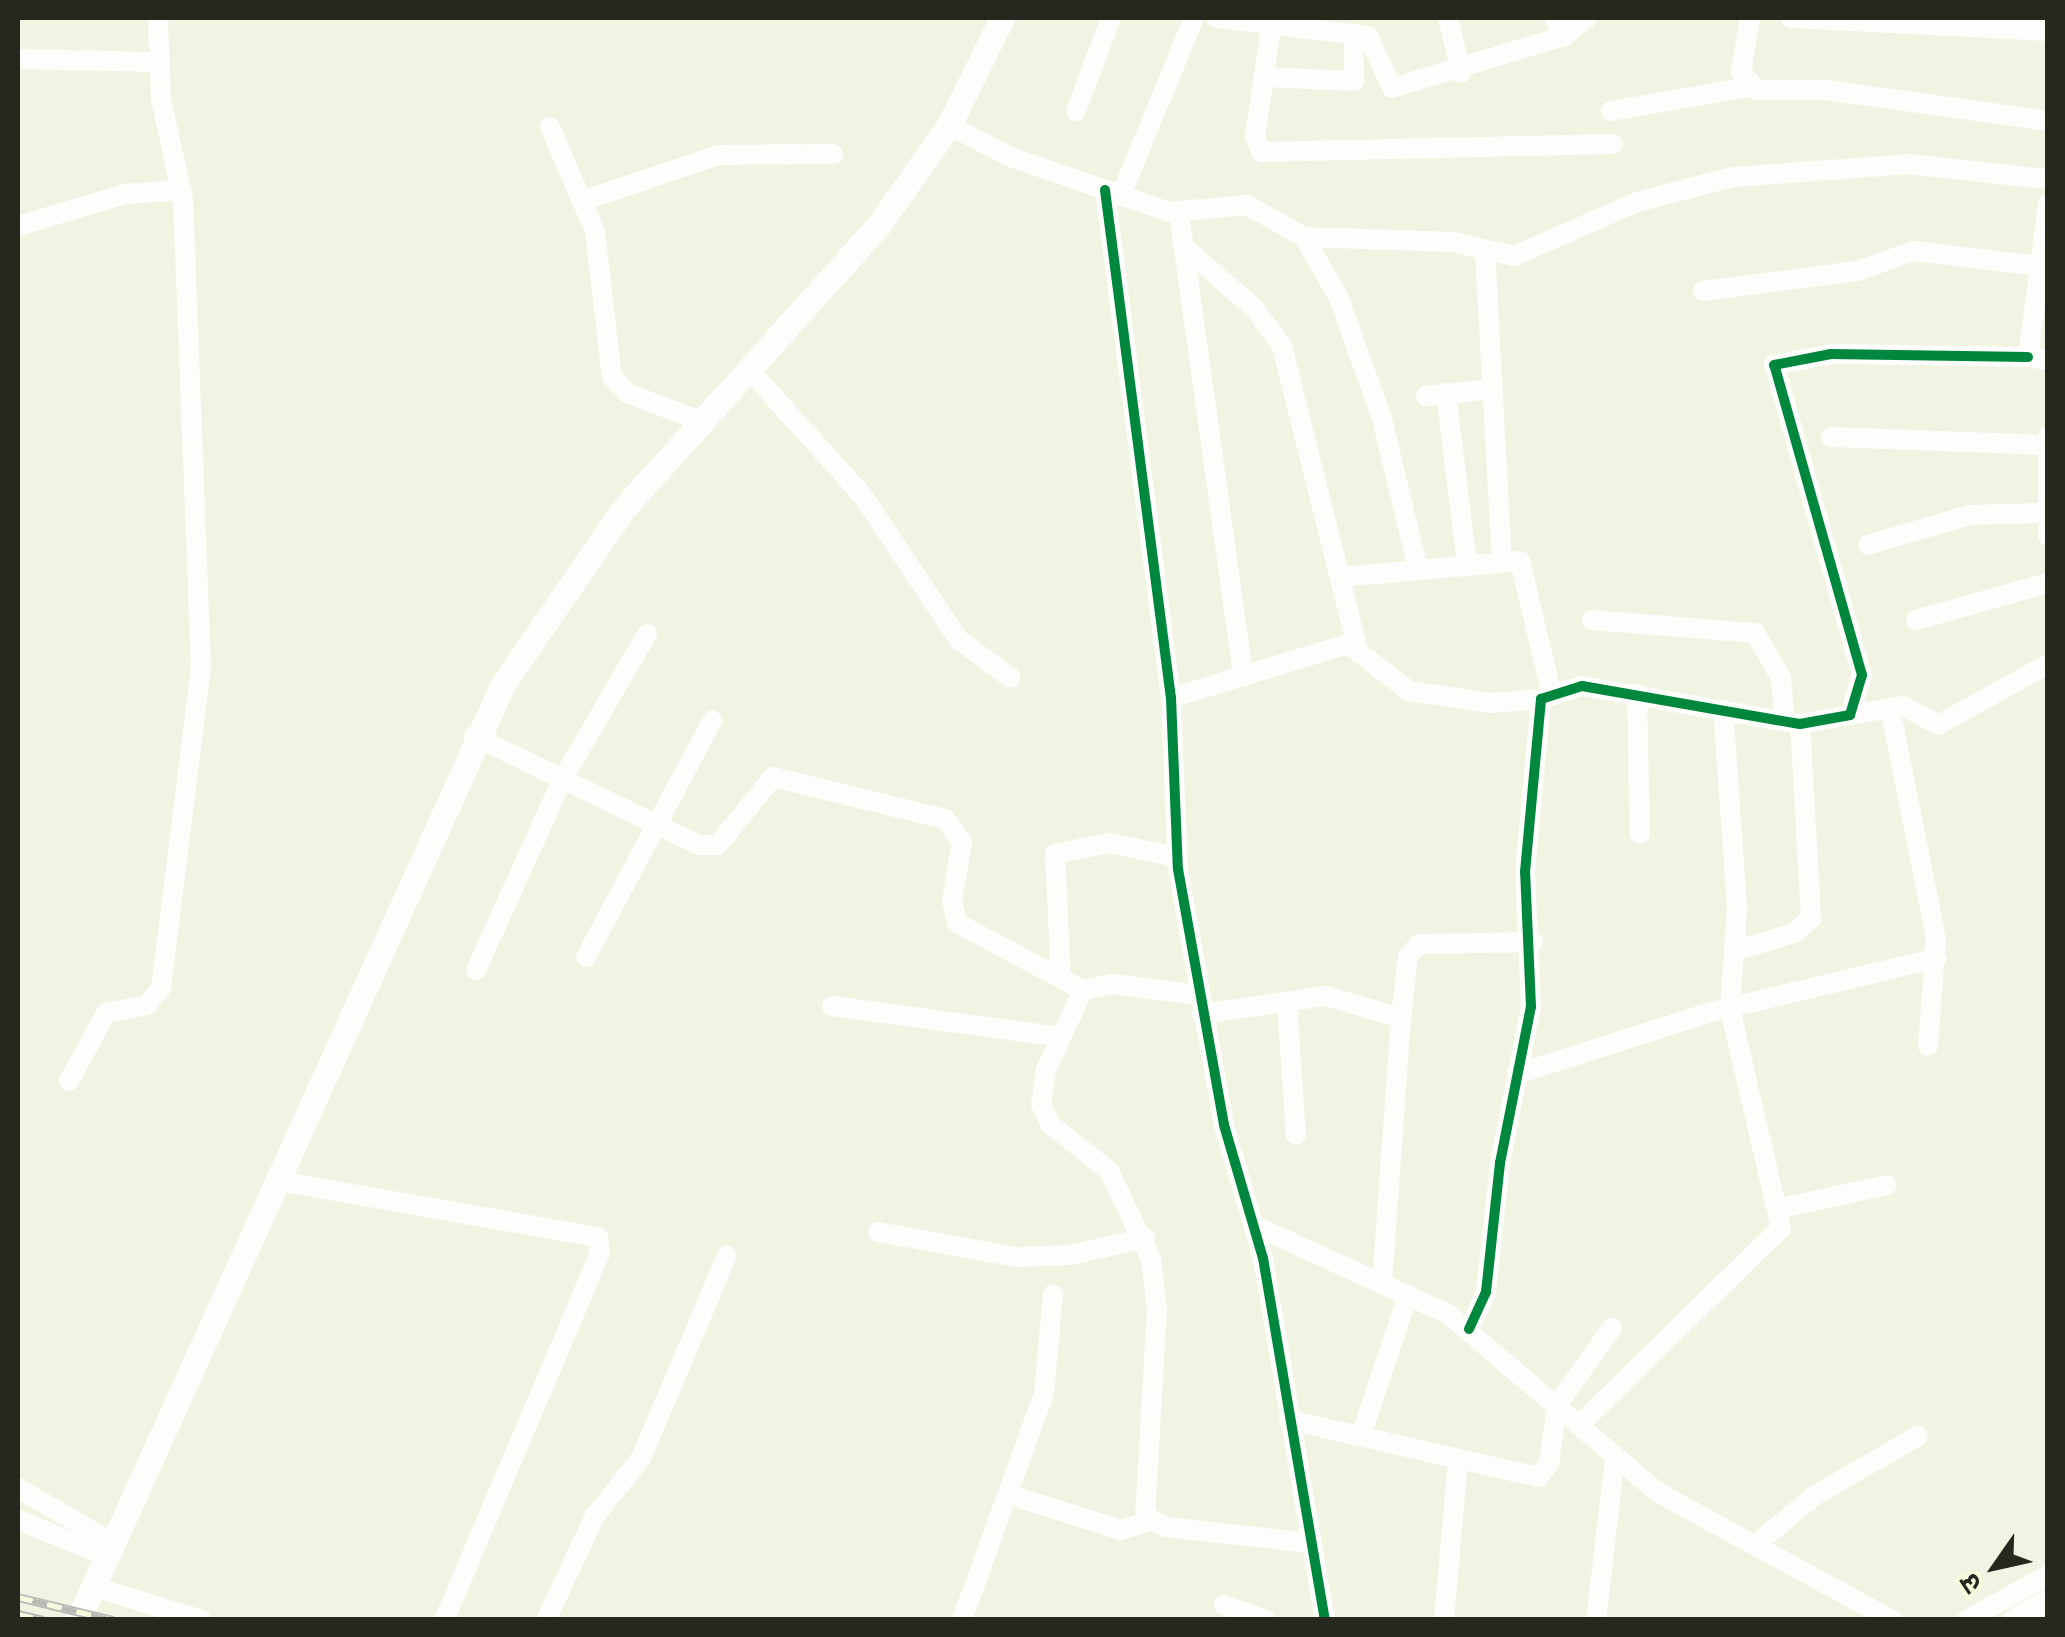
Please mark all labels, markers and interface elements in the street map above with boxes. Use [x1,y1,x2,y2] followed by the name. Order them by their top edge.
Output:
[1945,1517,2045,1617] north arrow
[1947,1565,1992,1603] text: उ

